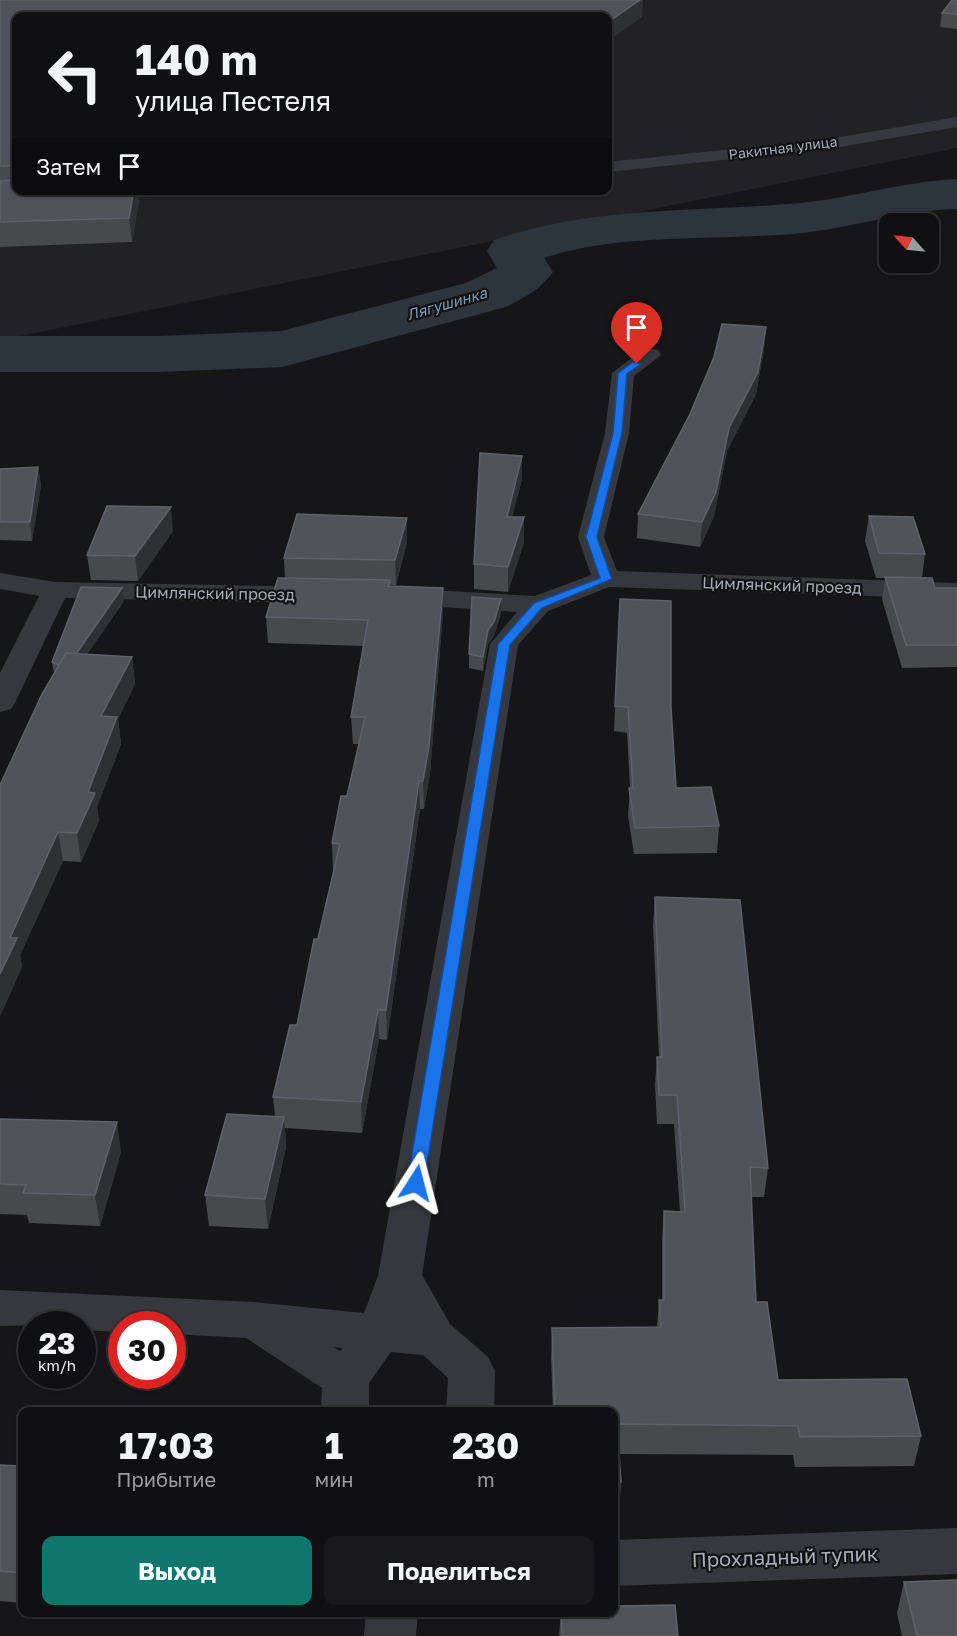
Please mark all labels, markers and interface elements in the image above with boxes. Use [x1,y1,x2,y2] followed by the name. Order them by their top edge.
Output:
[135,34,257,84] text: 140 m
[36,36,114,114] icon: left
[135,85,331,117] text: улица Пестеля
[728,132,838,163] street label: Ракитная улица
[113,150,146,183] icon: arrive
[36,153,101,180] text: Затем
[879,213,939,273] north arrow
[879,213,939,273] map controls
[405,283,490,324] water label: Лягушинка
[611,302,662,364] pin
[620,311,653,344] icon: arrive
[702,572,862,598] street label: Цимлянский проезд
[135,582,295,604] street label: Цимлянский проезд
[384,1151,448,1215] position arrow
[108,1311,186,1389] speed limit sign: 30
[39,1325,75,1361] text: 23
[38,1356,76,1374] text: km/h
[119,1424,214,1467] text: 17:03
[325,1424,343,1467] text: 1
[452,1424,519,1467] text: 230
[117,1467,216,1491] text: Прибытие
[315,1467,354,1491] text: мин
[477,1467,495,1491] text: m
[42,1536,312,1605] button: Выход
[324,1536,594,1605] button: Поделиться
[691,1541,879,1571] street label: Прохладный тупик

